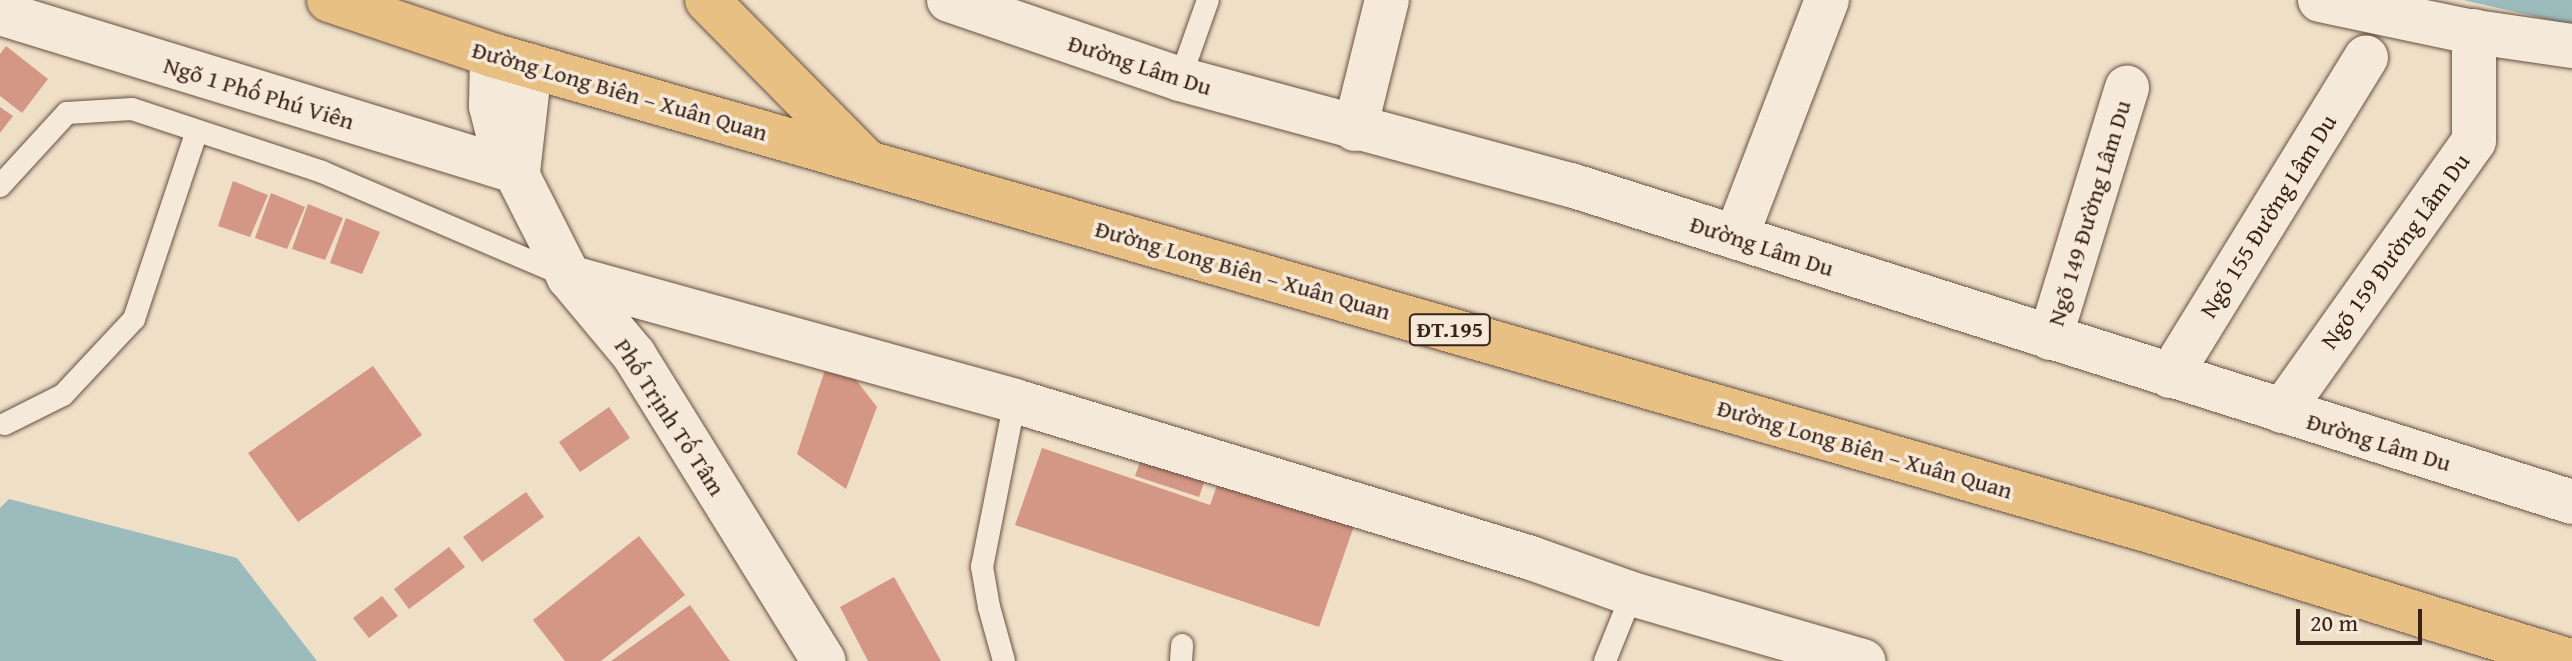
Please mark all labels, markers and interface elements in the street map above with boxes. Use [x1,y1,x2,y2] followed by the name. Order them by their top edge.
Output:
[1065,28,1215,102] street label: Đường Lâm Du
[469,35,771,147] street label: Đường Long Biên – Xuân Quan
[160,50,358,136] street label: Ngõ 1 Phố Phú Viên
[2041,97,2137,329] street label: Ngõ 149 Đường Lâm Du
[2194,109,2342,323] street label: Ngõ 155 Đường Lâm Du
[2314,148,2476,354] street label: Ngõ 159 Đường Lâm Du
[1687,209,1837,283] street label: Đường Lâm Du
[1092,214,1394,326] street label: Đường Long Biên – Xuân Quan
[1408,312,1492,348] road number: ĐT.195
[608,333,732,501] street label: Phố Trịnh Tố Tâm
[1714,393,2016,505] street label: Đường Long Biên – Xuân Quan
[2303,406,2455,478] street label: Đường Lâm Du
[2300,593,2426,643] scale bar
[2310,605,2358,640] text: 20 m

